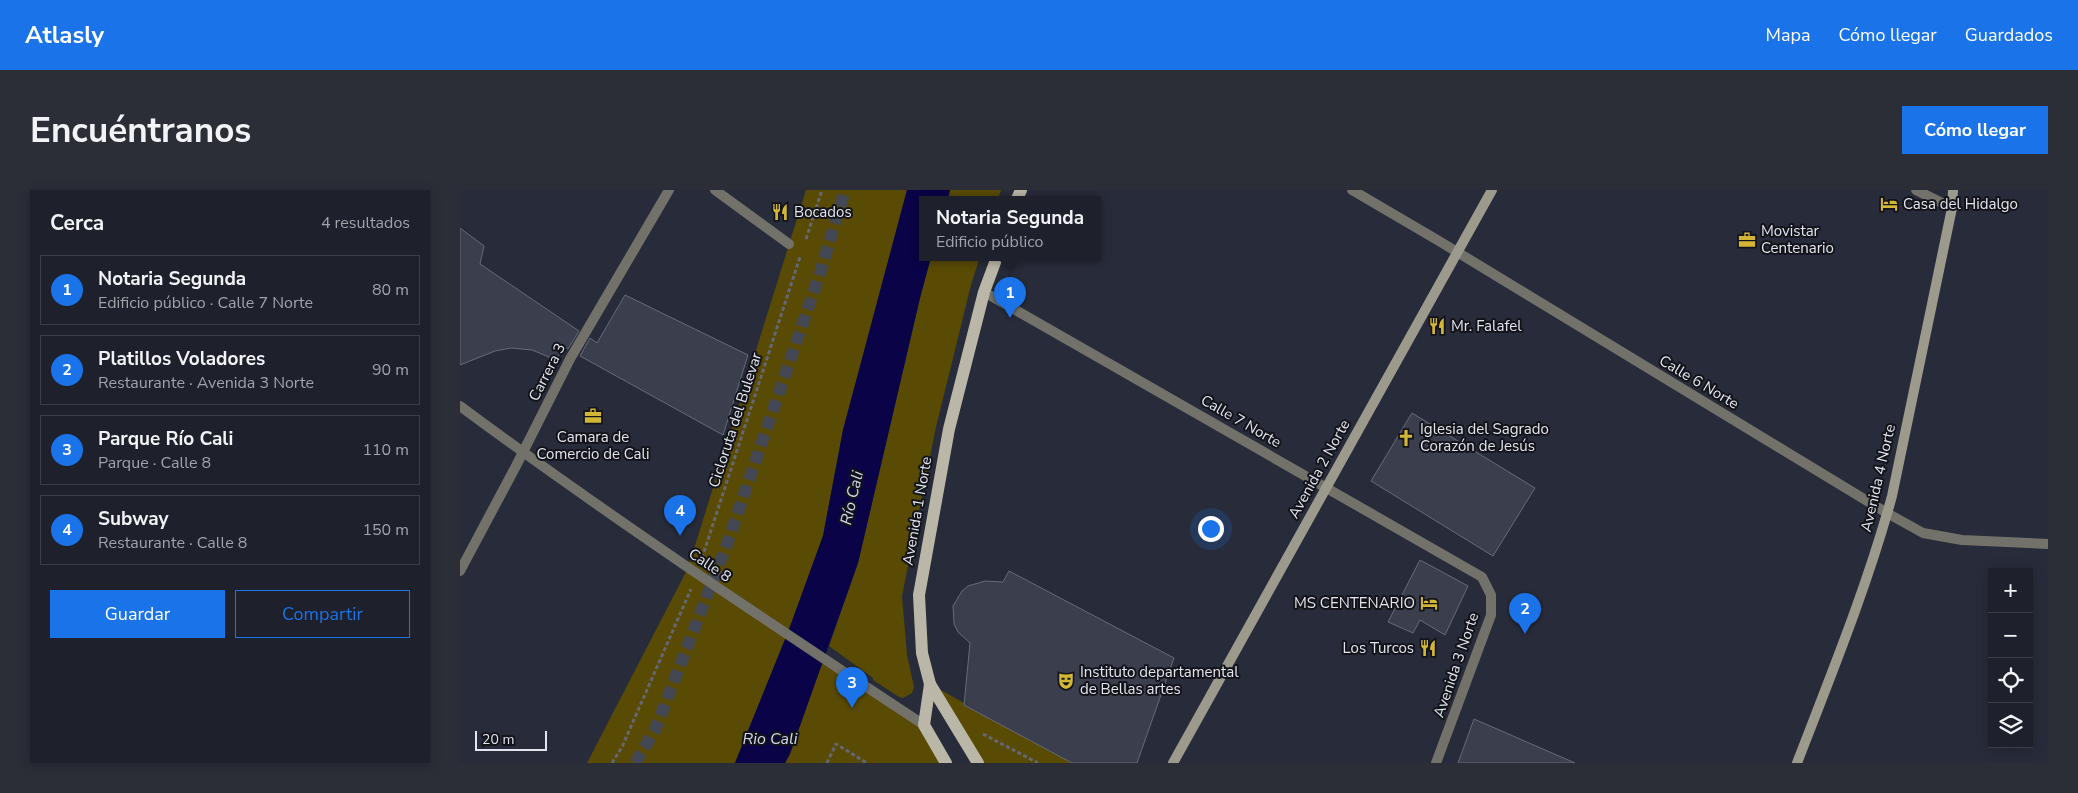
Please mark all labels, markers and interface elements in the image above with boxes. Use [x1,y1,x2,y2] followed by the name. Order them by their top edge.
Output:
[25,19,104,51] text: Atlasly
[1766,23,1811,47] text: Mapa
[1839,23,1937,47] text: Cómo llegar
[1965,23,2053,47] text: Guardados
[1902,106,2048,154] button: Cómo llegar
[30,107,251,154] text: Encuéntranos
[1879,194,1899,214] hotel icon: Casa del Hidalgo
[1903,194,2018,214] place label: Casa del Hidalgo
[919,196,1101,261] popup
[770,202,790,222] restaurant icon: Bocados
[794,202,852,222] place label: Bocados
[936,205,1084,231] text: Notaria Segunda
[50,209,104,237] text: Cerca
[321,212,410,234] text: 4 resultados
[1761,221,1834,258] place label: Movistar Centenario
[1737,230,1757,250] office icon: Movistar Centenario
[936,231,1043,253] text: Edificio público
[98,266,246,292] text: Notaria Segunda
[994,277,1026,318] pin: 1
[62,279,72,301] text: 1
[372,279,409,301] text: 80 m
[98,292,313,314] text: Edificio público · Calle 7 Norte
[1427,316,1447,336] restaurant icon: Mr. Falafel
[1451,316,1522,336] place label: Mr. Falafel
[524,340,570,404] street label: Carrera 3
[98,346,265,372] text: Platillos Voladores
[704,349,766,490] street label: Cicloruta del Bulevar
[1655,350,1743,414] street label: Calle 6 Norte
[62,359,72,381] text: 2
[372,359,409,381] text: 90 m
[98,372,314,394] text: Restaurante · Avenida 3 Norte
[1197,390,1285,452] street label: Calle 7 Norte
[583,406,603,426] office icon: Camara de Comercio de Cali
[1284,416,1354,522] street label: Avenida 2 Norte
[1420,419,1549,456] place label: Iglesia del Sagrado Corazón de Jesús
[1856,422,1900,534] street label: Avenida 4 Norte
[98,426,233,452] text: Parque Río Cali
[537,427,649,464] place label: Camara de Comercio de Cali
[1396,428,1416,448] church icon: Iglesia del Sagrado Corazón de Jesús
[62,439,72,461] text: 3
[362,439,409,461] text: 110 m
[98,452,211,474] text: Parque · Calle 8
[898,455,936,567] street label: Avenida 1 Norte
[835,469,869,527] water label: Río Cali
[664,495,696,536] pin: 4
[98,506,169,532] text: Subway
[1198,516,1224,542] your location
[62,519,72,541] text: 4
[362,519,409,541] text: 150 m
[98,532,247,554] text: Restaurante · Calle 8
[685,543,735,587] street label: Calle 8
[1988,568,2033,748] map controls
[1988,568,2033,613] button: +
[50,590,225,638] button: Guardar
[235,590,410,638] button: Compartir
[1294,593,1415,613] place label: MS CENTENARIO
[1419,593,1439,613] hotel icon: MS CENTENARIO
[1509,593,1541,634] pin: 2
[1429,610,1483,720] street label: Avenida 3 Norte
[1988,613,2033,658] button: −
[1343,638,1414,658] place label: Los Turcos
[1418,638,1438,658] restaurant icon: Los Turcos
[1988,658,2033,703] button: locate
[1080,662,1239,699] place label: Instituto departamental de Bellas artes
[836,667,868,708] pin: 3
[1056,671,1076,691] theatre icon: Instituto departamental de Bellas artes
[1988,703,2033,748] button: layers
[475,728,548,751] scale bar
[743,728,798,750] water label: Rio Cali
[482,730,514,749] text: 20 m

